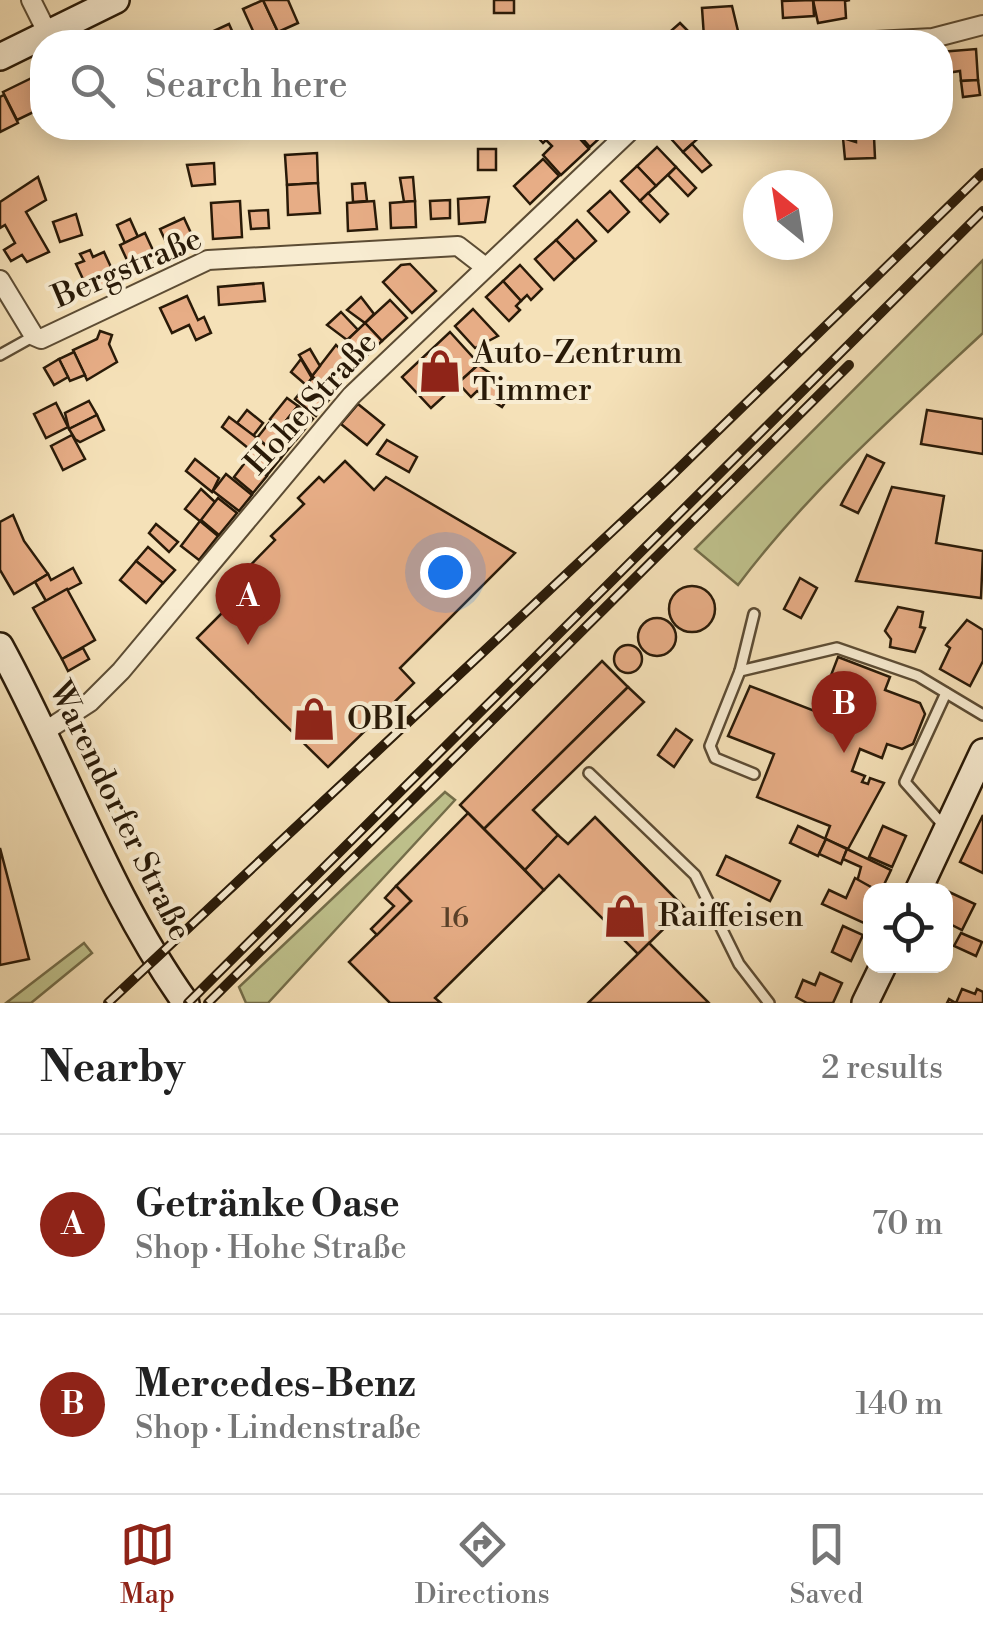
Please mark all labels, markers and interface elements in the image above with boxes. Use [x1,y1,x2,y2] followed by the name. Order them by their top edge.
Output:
[30,30,953,140] search box
[65,58,120,113] icon: search
[145,62,348,109] text: Search here
[743,170,833,260] north arrow
[45,219,208,318] street label: Bergstraße
[236,323,386,483] street label: Hohe Straße
[472,333,683,410] place label: Auto-Zentrum Timmer
[416,347,464,395] shop icon: Auto-Zentrum Timmer
[420,547,471,598] your location
[216,562,280,645] pin: A
[812,670,876,753] pin: B
[39,674,200,947] street label: Warendorfer Straße
[290,695,338,743] shop icon: OBI
[347,699,407,739] place label: OBI
[863,883,953,973] map controls
[863,883,953,973] button: locate
[601,892,649,940] shop icon: Raiffeisen
[658,896,804,936] place label: Raiffeisen
[441,901,469,936] house number: 16
[40,1042,185,1095] text: Nearby
[821,1048,943,1088] text: 2 results
[135,1181,400,1228] text: Getränke Oase
[61,1204,84,1244] text: A
[872,1204,943,1244] text: 70 m
[135,1228,407,1268] text: Shop · Hohe Straße
[135,1361,416,1408] text: Mercedes-Benz
[60,1384,85,1424] text: B
[856,1384,943,1424] text: 140 m
[135,1408,421,1448] text: Shop · Lindenstraße
[120,1517,175,1612] tab: Map
[415,1517,550,1612] tab: Directions
[790,1517,863,1612] tab: Saved

